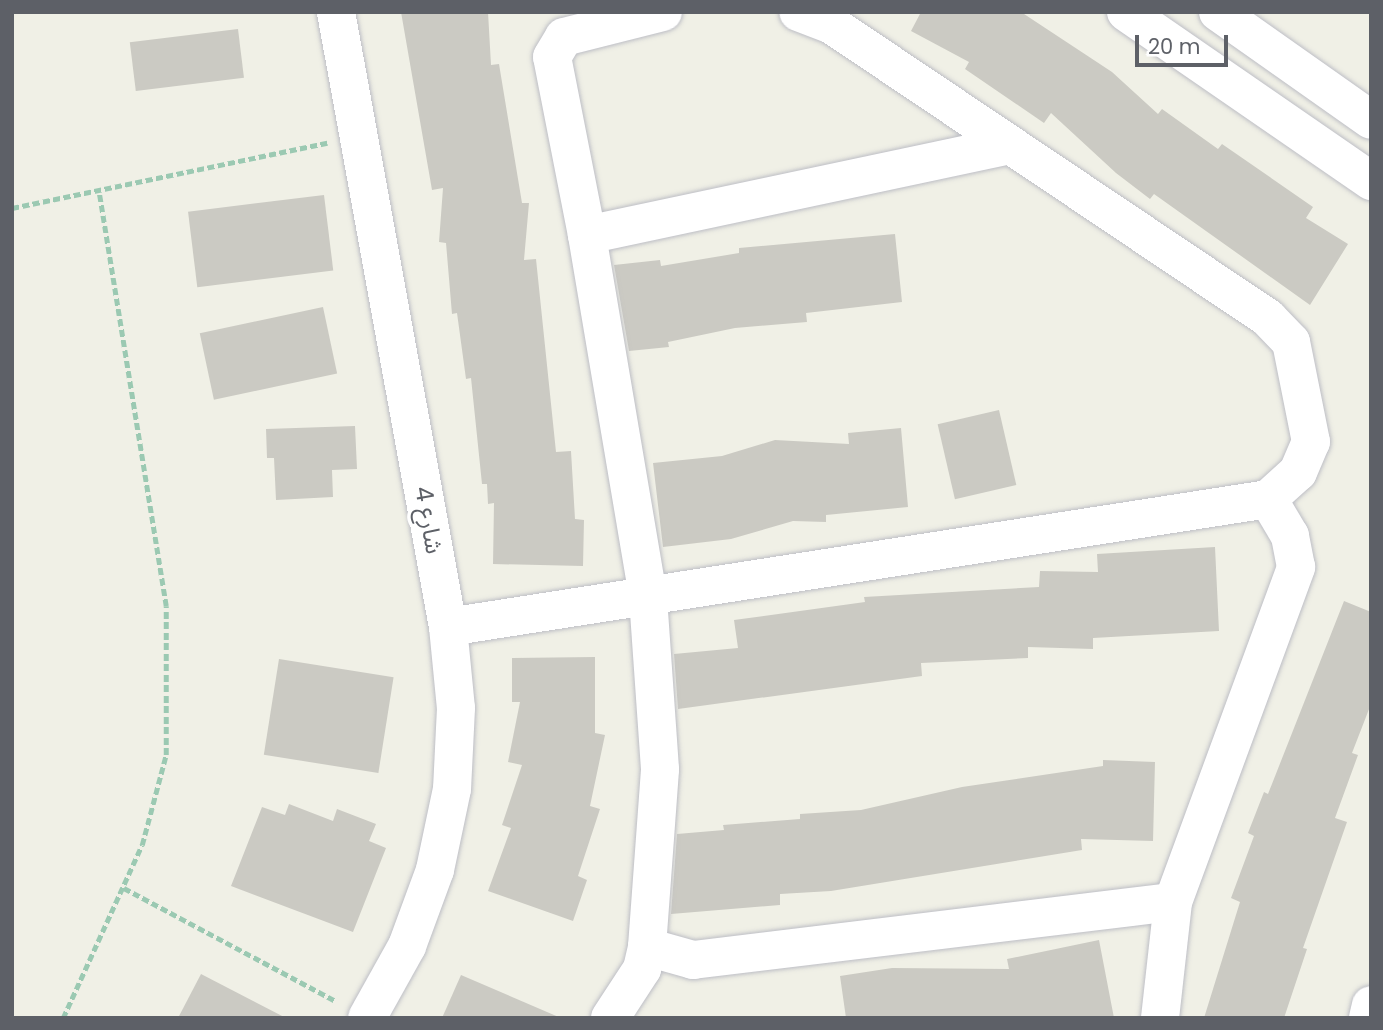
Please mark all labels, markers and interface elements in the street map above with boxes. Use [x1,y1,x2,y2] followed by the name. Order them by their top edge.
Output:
[1138,21,1231,65] scale bar
[1148,32,1201,61] text: 20 m
[409,484,449,556] street label: شارع 4

